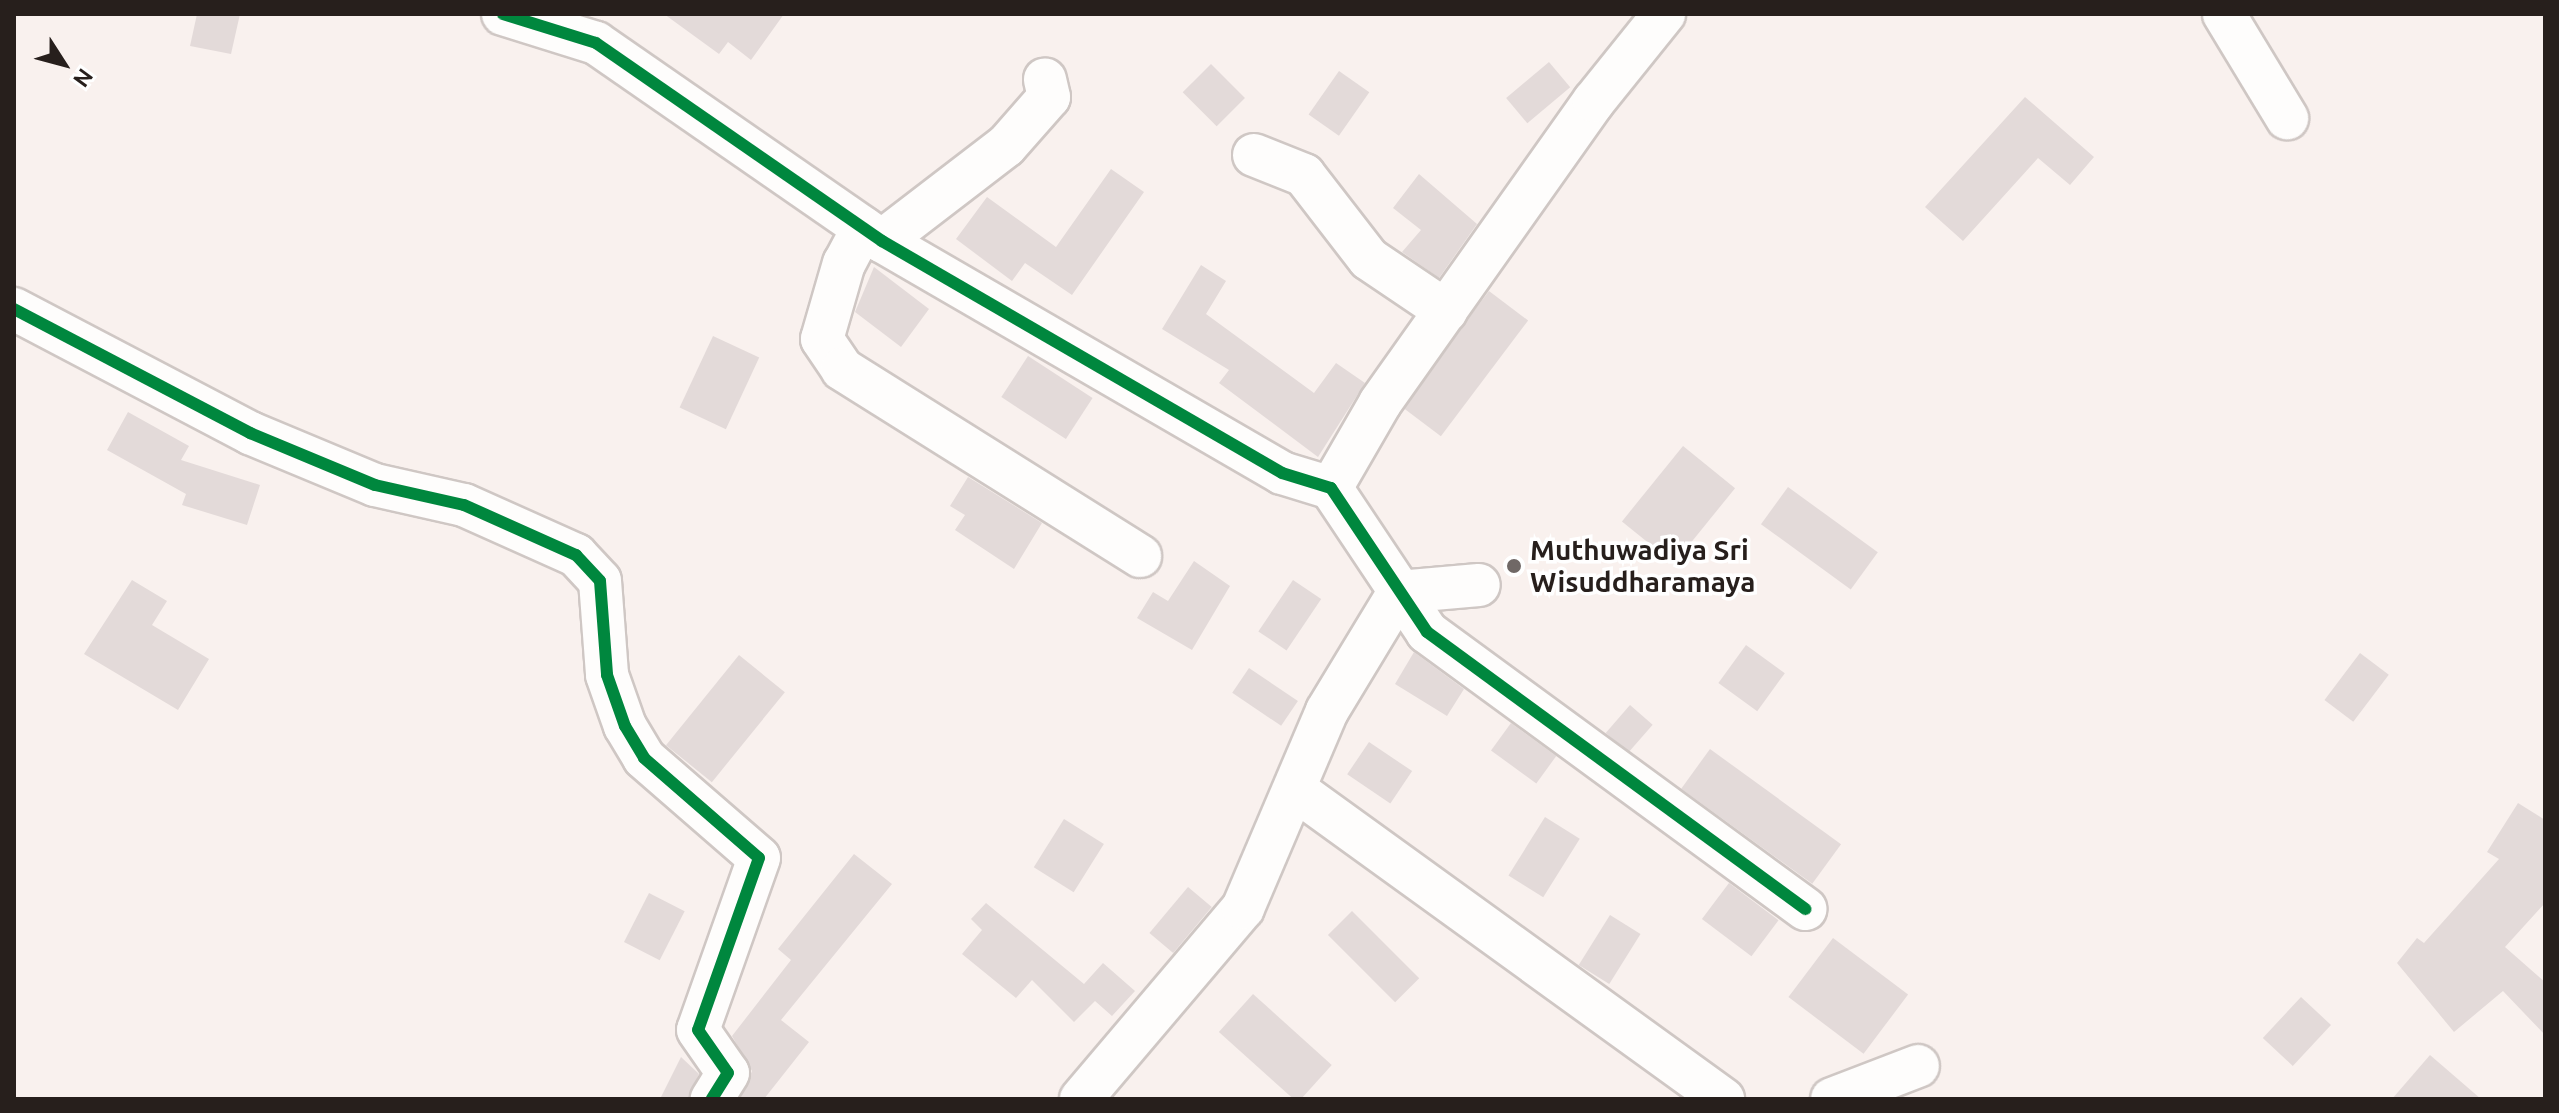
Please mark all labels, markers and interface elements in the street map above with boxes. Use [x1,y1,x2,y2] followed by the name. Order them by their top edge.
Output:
[24,24,104,104] north arrow
[69,64,99,92] text: N
[1530,533,1755,599] place label: Muthuwadiya Sri Wisuddharamaya
[1505,557,1523,575] marker: Muthuwadiya Sri Wisuddharamaya

